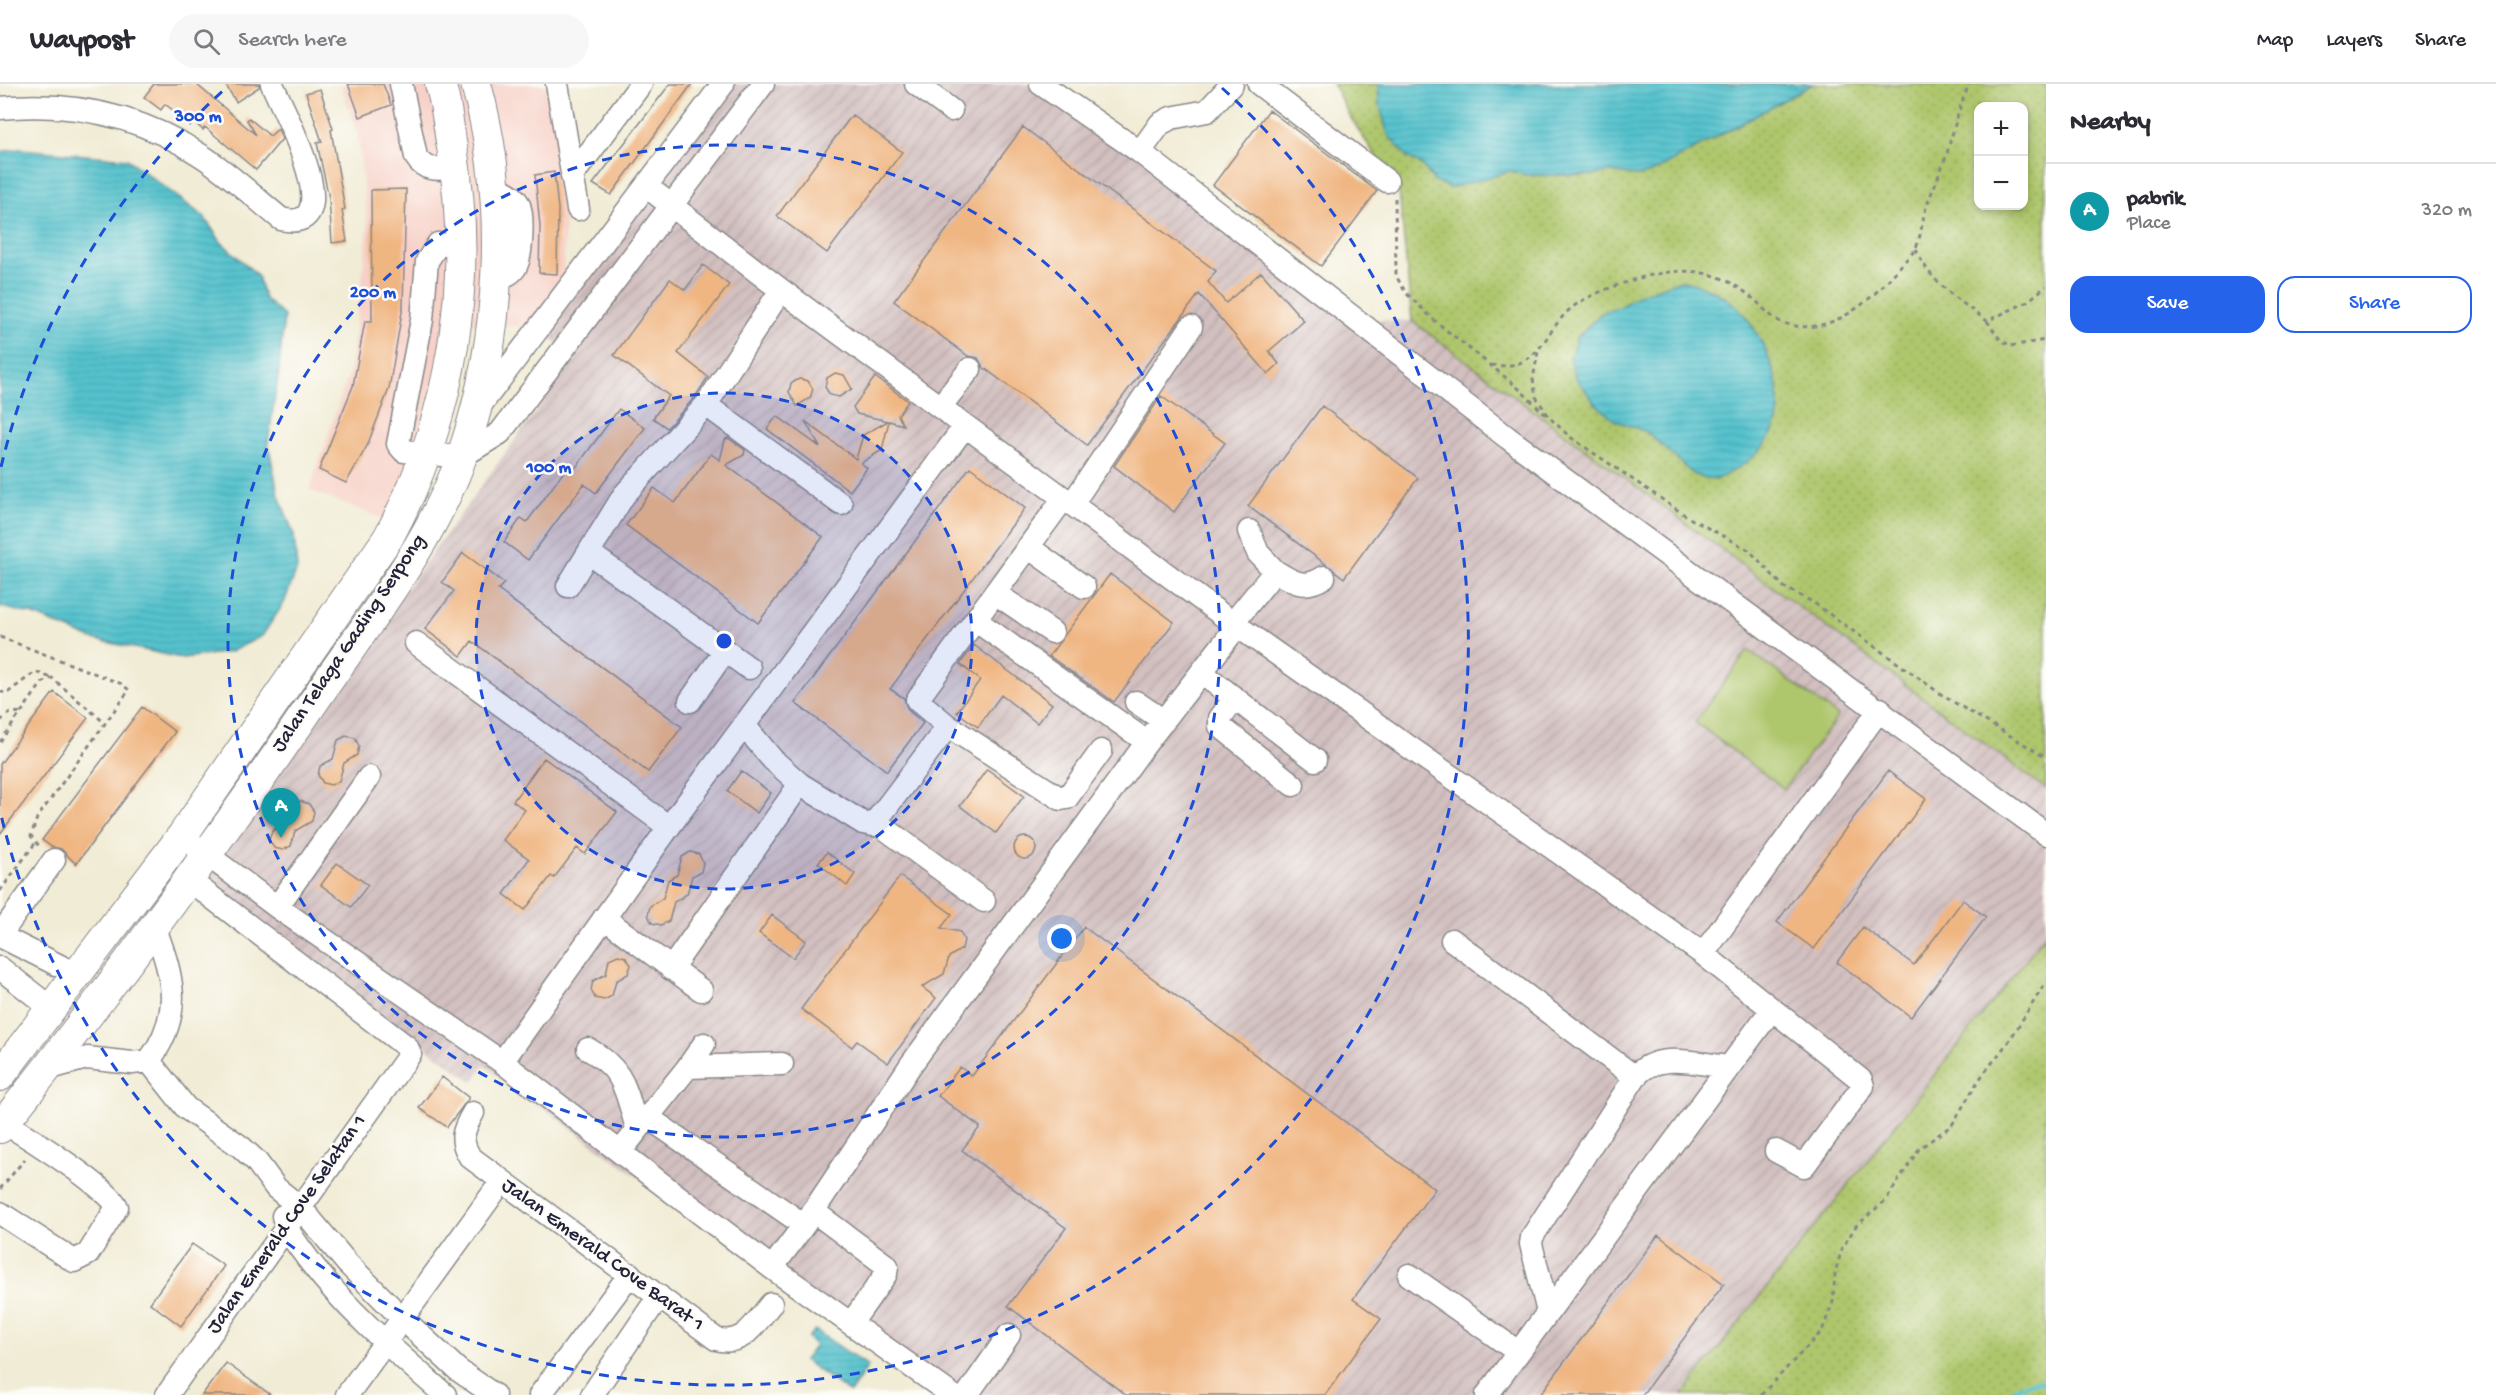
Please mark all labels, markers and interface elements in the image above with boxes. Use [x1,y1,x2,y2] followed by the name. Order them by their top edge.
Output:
[169,14,589,68] search box
[30,25,133,58] text: Waypost
[190,25,223,58] icon: search
[238,28,347,54] text: Search here
[2257,29,2293,54] text: Map
[2326,29,2382,54] text: Layers
[2415,29,2466,54] text: Share
[1974,102,2028,210] map controls
[1974,102,2028,156] button: +
[174,107,222,128] text: 300 m
[2070,108,2151,139] text: Nearby
[1974,156,2028,210] button: −
[2127,187,2184,213] text: pabrik
[2084,200,2095,223] text: A
[2422,200,2472,223] text: 320 m
[2127,213,2171,236] text: Place
[2070,276,2265,333] button: Save
[2277,276,2472,333] button: Share
[350,283,396,304] text: 200 m
[526,458,572,479] text: 100 m
[268,530,432,758] street label: Jalan Telaga Gading Serpong
[714,631,734,651] centre of rings
[262,788,300,838] pin: A
[1047,924,1076,953] your location
[203,1111,373,1339] street label: Jalan Emerald Cove Selatan 1
[496,1174,708,1338] street label: Jalan Emerald Cove Barat 1

